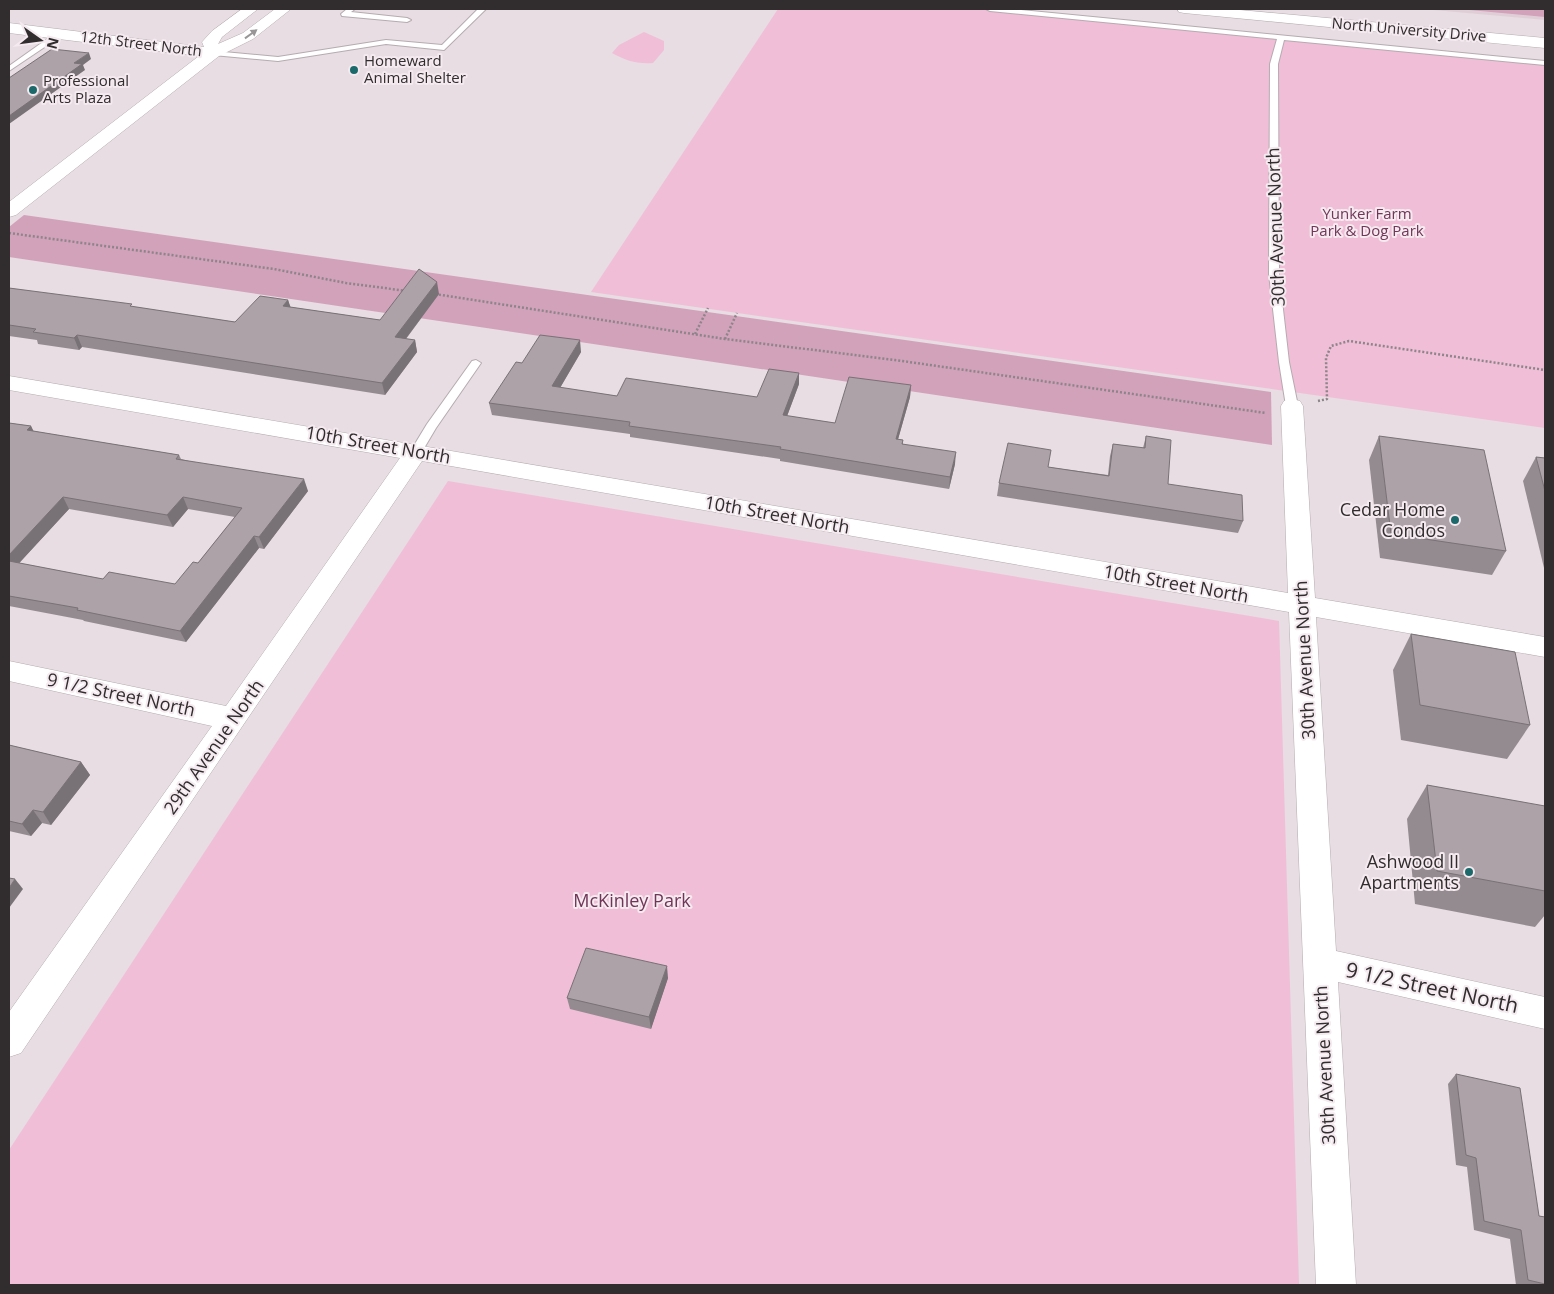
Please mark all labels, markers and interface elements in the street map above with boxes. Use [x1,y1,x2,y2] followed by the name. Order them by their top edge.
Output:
[1331,12,1487,46] street label: North University Drive
[15,15,65,65] north arrow
[79,26,203,60] street label: 12th Street North
[244,29,258,39] one-way arrow
[43,35,64,51] text: N
[364,50,466,87] place label: Homeward Animal Shelter
[348,64,360,76] marker: Homeward Animal Shelter
[43,70,129,107] place label: Professional Arts Plaza
[27,84,39,96] marker: Professional Arts Plaza
[1260,147,1290,307] street label: 30th Avenue North
[1310,203,1424,240] park label: Yunker Farm Park & Dog Park
[304,419,453,469] street label: 10th Street North
[703,489,852,539] street label: 10th Street North
[1340,497,1445,542] place label: Cedar Home Condos
[1449,514,1461,526] marker: Cedar Home Condos
[1102,558,1251,608] street label: 10th Street North
[1288,580,1320,740] street label: 30th Avenue North
[45,667,198,721] street label: 9 1/2 Street North
[158,674,269,819] street label: 29th Avenue North
[1360,849,1459,894] place label: Ashwood II Apartments
[1463,866,1475,878] marker: Ashwood II Apartments
[573,888,691,912] park label: McKinley Park
[1343,955,1521,1019] street label: 9 1/2 Street North
[1308,985,1340,1145] street label: 30th Avenue North

